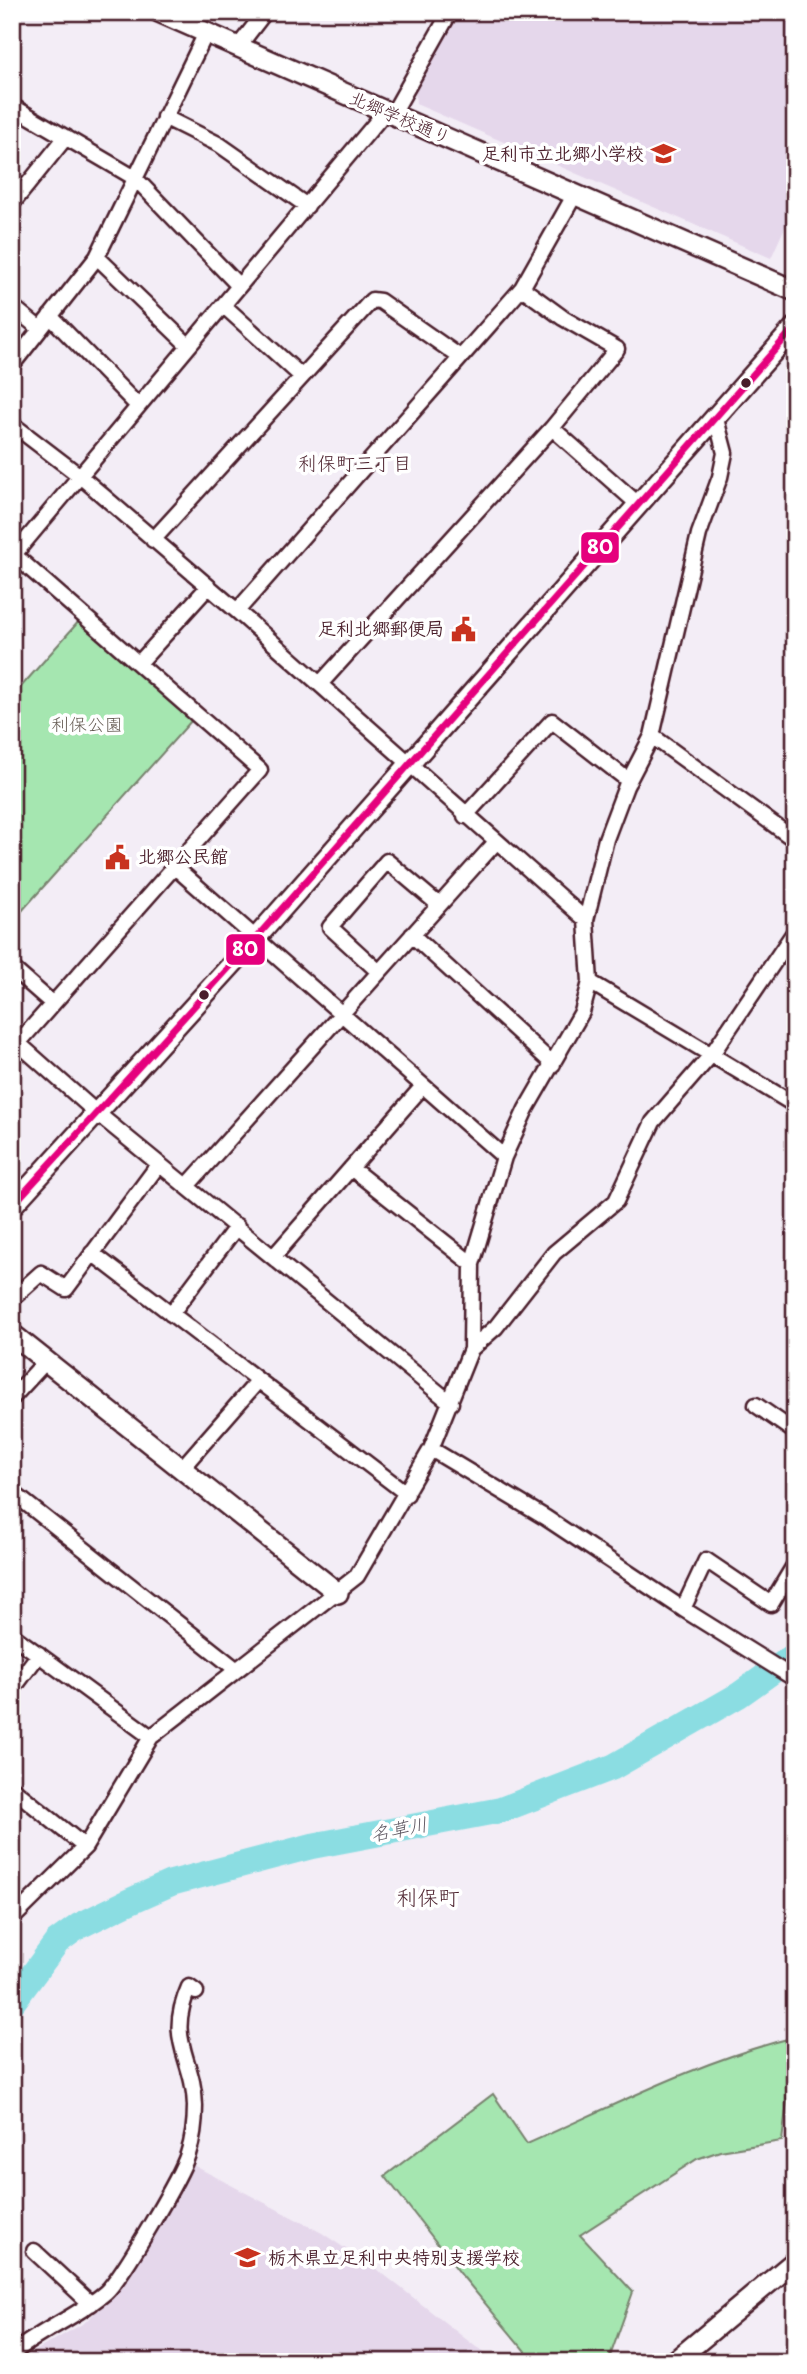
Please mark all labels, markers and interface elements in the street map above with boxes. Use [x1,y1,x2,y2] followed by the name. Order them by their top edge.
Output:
[346,83,456,150] street label: 北郷学校通り
[482,139,644,166] place label: 足利市立北郷小学校
[650,140,678,168] school or university icon: 足利市立北郷小学校
[739,376,753,390] unlabelled marker
[298,448,412,476] district label: 利保町三丁目
[580,531,620,564] line badge: 80
[587,532,613,560] text: 80
[318,614,444,641] place label: 足利北郷郵便局
[450,615,478,643] public building icon: 足利北郷郵便局
[51,710,123,737] park label: 利保公園
[138,842,228,869] place label: 北郷公民館
[104,843,132,871] public building icon: 北郷公民館
[225,933,266,966] line badge: 80
[232,934,258,962] text: 80
[197,988,211,1002] unlabelled marker
[368,1809,429,1847] water label: 名草川
[397,1880,460,1912] district label: 利保町
[268,2243,520,2270] place label: 栃木県立足利中央特別支援学校
[234,2244,262,2272] school or university icon: 栃木県立足利中央特別支援学校

